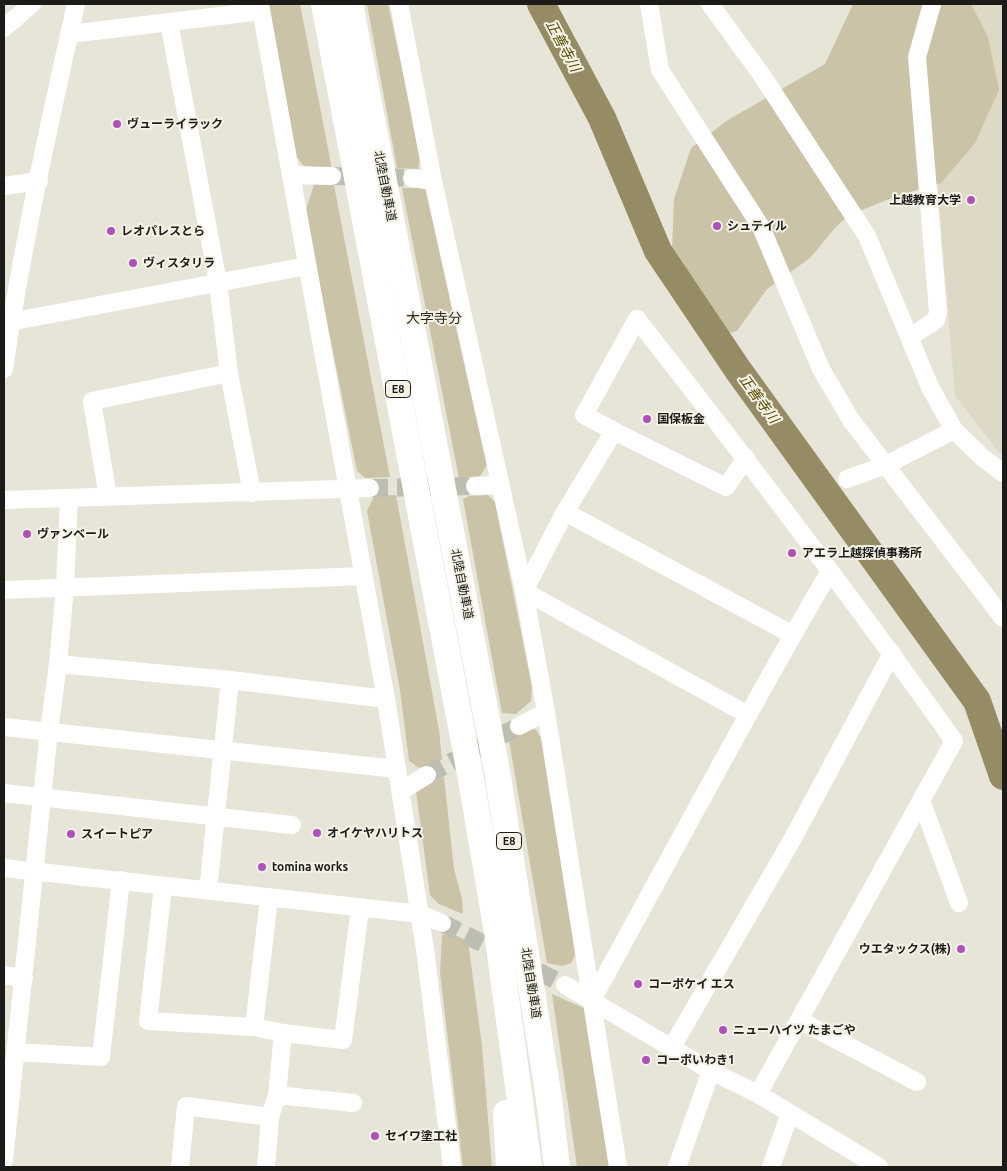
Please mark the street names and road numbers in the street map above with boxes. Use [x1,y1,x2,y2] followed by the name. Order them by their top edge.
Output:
[371,149,399,223] street label: 北陸自動車道
[386,380,410,398] road number: E8
[448,547,476,621] street label: 北陸自動車道
[496,832,522,849] road number: E8
[518,946,544,1020] street label: 北陸自動車道

